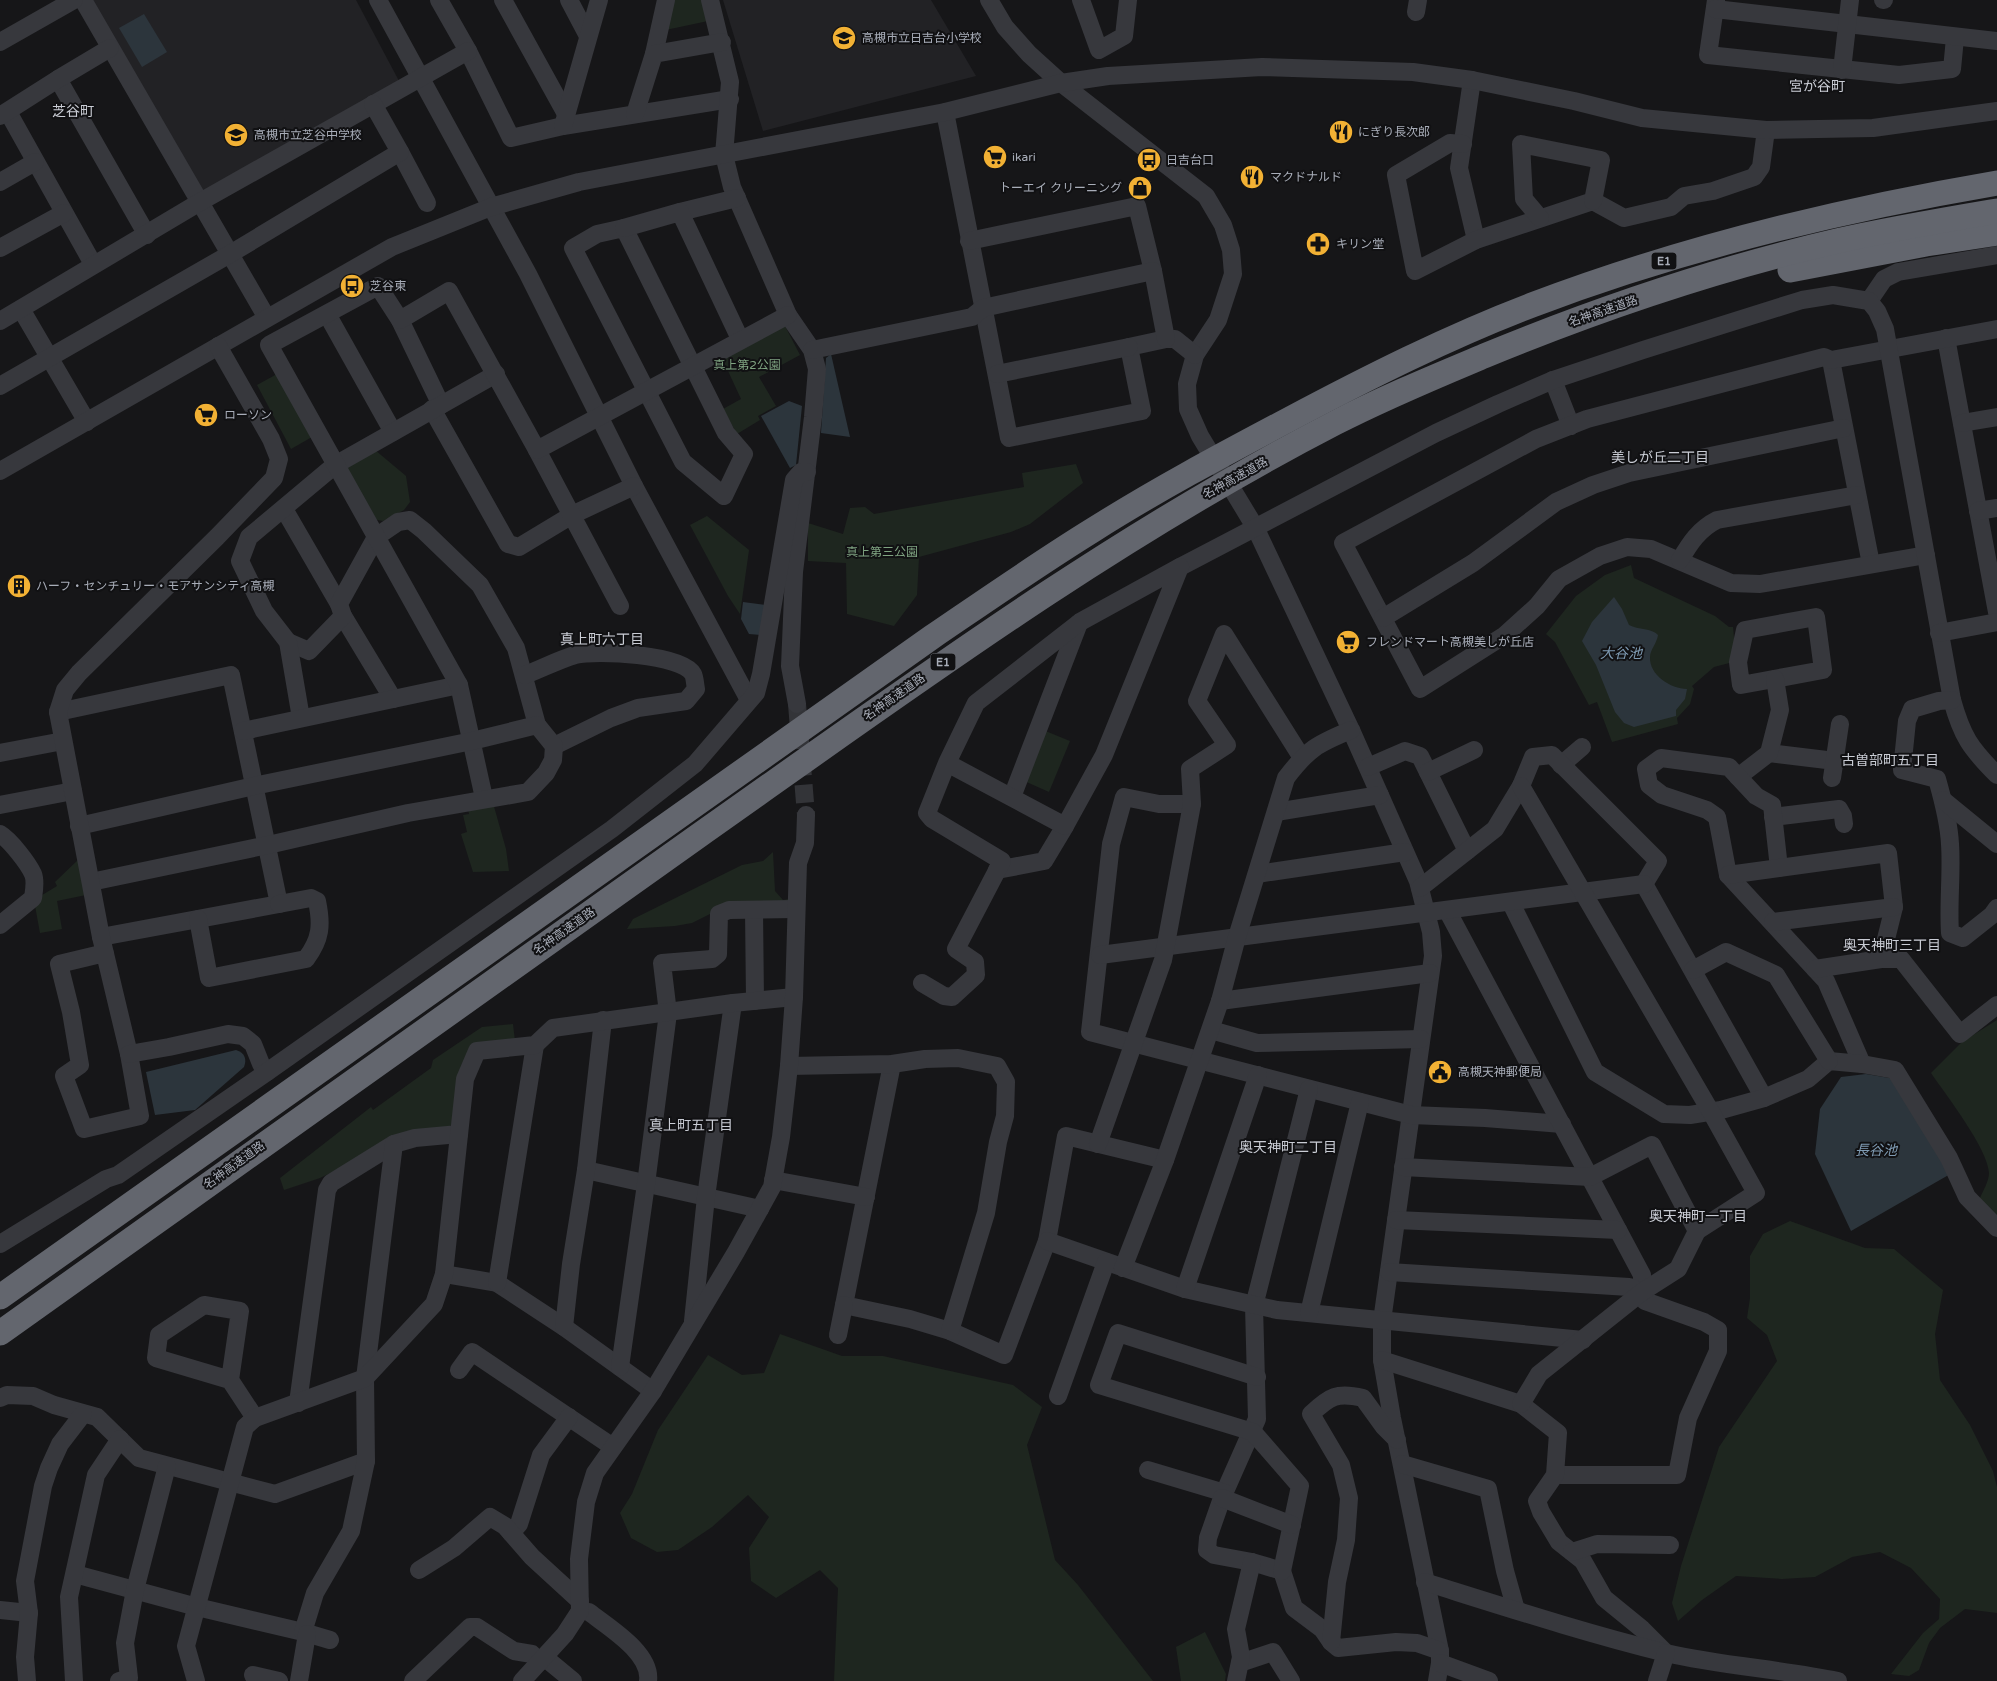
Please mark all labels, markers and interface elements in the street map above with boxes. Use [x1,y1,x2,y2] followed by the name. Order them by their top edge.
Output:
[831,25,857,51] school or university icon: 高槻市立日吉台小学校
[862,31,982,45] place label: 高槻市立日吉台小学校
[1789,78,1845,95] district label: 宮が谷町
[52,103,94,120] district label: 芝谷町
[1328,119,1354,145] restaurant icon: にぎり長次郎
[223,122,249,148] school or university icon: 高槻市立芝谷中学校
[1358,125,1430,139] place label: にぎり長次郎
[254,128,362,142] place label: 高槻市立芝谷中学校
[982,144,1008,170] supermarket icon: ikari
[1136,147,1162,173] bus stop icon: 日吉台口
[1012,150,1036,164] place label: ikari
[1166,153,1214,167] place label: 日吉台口
[1239,164,1265,190] restaurant icon: マクドナルド
[1270,170,1342,184] place label: マクドナルド
[1127,175,1153,201] shop icon: トーエイ クリーニング
[999,181,1122,195] place label: トーエイ クリーニング
[1305,231,1331,257] pharmacy icon: キリン堂
[1336,237,1384,251] place label: キリン堂
[1652,252,1676,270] road number: E1
[339,273,365,299] bus stop icon: 芝谷東
[370,279,406,293] place label: 芝谷東
[1567,293,1639,329] street label: 名神高速道路
[713,358,781,372] park label: 真上第2公園
[193,402,219,428] supermarket icon: ローソン
[224,408,272,422] place label: ローソン
[1611,449,1709,466] district label: 美しが丘二丁目
[1200,454,1270,502] street label: 名神高速道路
[846,545,918,559] park label: 真上第三公園
[6,573,32,599] building icon: ハーフ・センチュリー・モアサンシティ高槻
[36,579,275,593] place label: ハーフ・センチュリー・モアサンシティ高槻
[1335,629,1361,655] supermarket icon: フレンドマート高槻美しが丘店
[560,631,644,648] district label: 真上町六丁目
[1366,635,1534,649] place label: フレンドマート高槻美しが丘店
[1600,645,1644,662] water label: 大谷池
[930,654,956,670] road number: E1
[860,671,928,723] street label: 名神高速道路
[1841,752,1939,769] district label: 古曽部町五丁目
[530,905,598,957] street label: 名神高速道路
[1843,937,1941,954] district label: 奥天神町三丁目
[1427,1059,1453,1085] public building icon: 高槻天神郵便局
[1458,1065,1542,1079] place label: 高槻天神郵便局
[649,1117,733,1134] district label: 真上町五丁目
[201,1138,267,1192] street label: 名神高速道路
[1239,1139,1337,1156] district label: 奥天神町二丁目
[1855,1142,1899,1159] water label: 長谷池
[1649,1208,1747,1225] district label: 奥天神町一丁目

